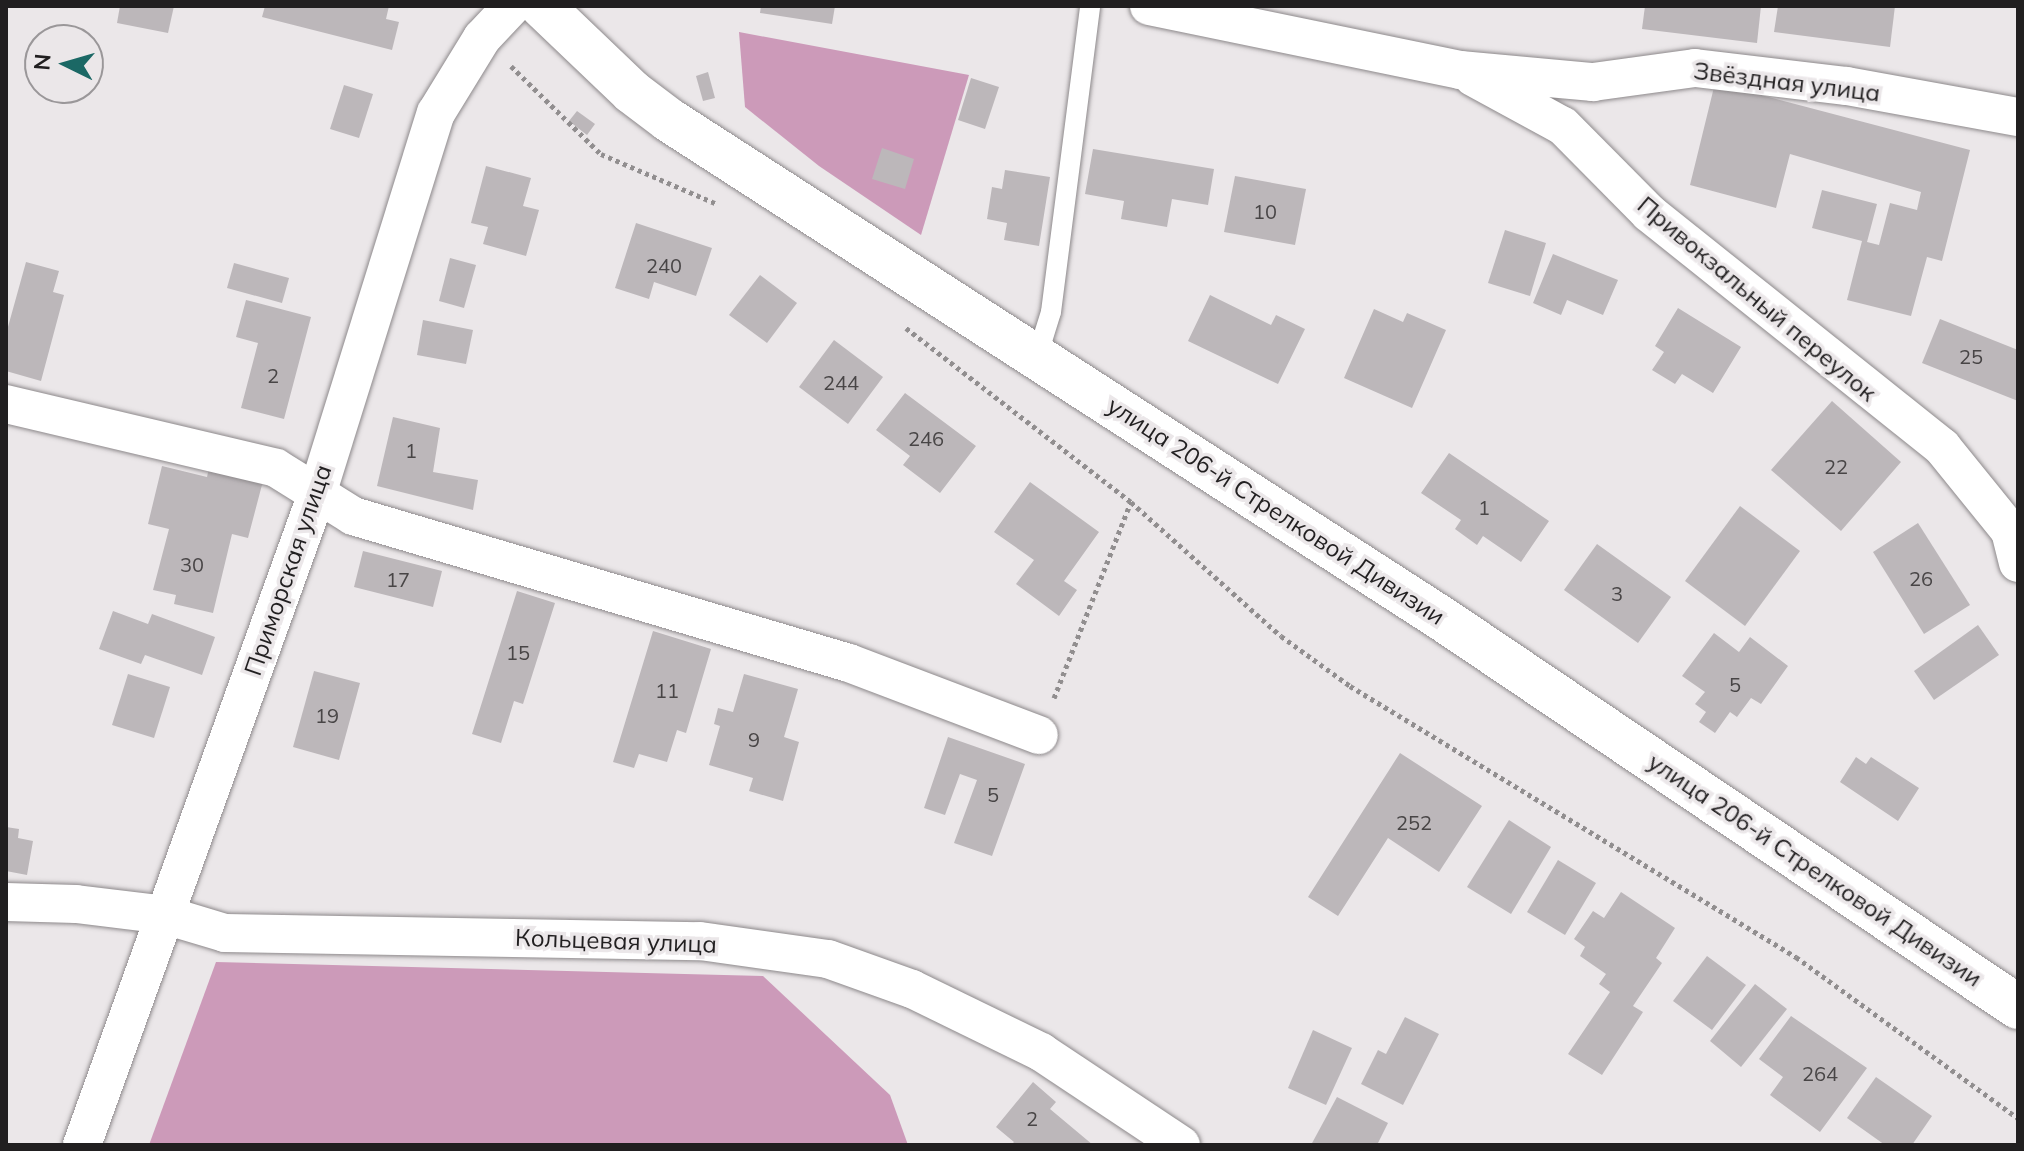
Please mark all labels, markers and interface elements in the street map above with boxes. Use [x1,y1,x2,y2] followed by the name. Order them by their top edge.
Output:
[24,24,104,104] north arrow
[27,53,57,72] text: N
[1692,56,1882,108] street label: Звёздная улица
[1632,191,1882,407] street label: Привокзальный переулок
[1253,199,1277,223] house number: 10
[646,253,682,277] house number: 240
[1959,344,1983,368] house number: 25
[267,363,279,387] house number: 2
[823,370,859,394] house number: 244
[1102,391,1450,631] street label: улица 206-й Стрелковой Дивизии
[908,426,944,450] house number: 246
[405,438,417,462] house number: 1
[1824,454,1848,478] house number: 22
[238,461,338,679] street label: Приморская улица
[1478,495,1490,519] house number: 1
[180,552,204,576] house number: 30
[1909,566,1933,590] house number: 26
[386,567,410,591] house number: 17
[1611,581,1623,605] house number: 3
[506,640,530,664] house number: 15
[1729,672,1741,696] house number: 5
[655,678,679,702] house number: 11
[315,703,339,727] house number: 19
[748,727,760,751] house number: 9
[1643,747,1987,993] street label: улица 206-й Стрелковой Дивизии
[987,782,999,806] house number: 5
[1396,810,1432,834] house number: 252
[515,923,717,959] street label: Кольцевая улица
[1802,1061,1838,1085] house number: 264
[1026,1106,1038,1130] house number: 2

